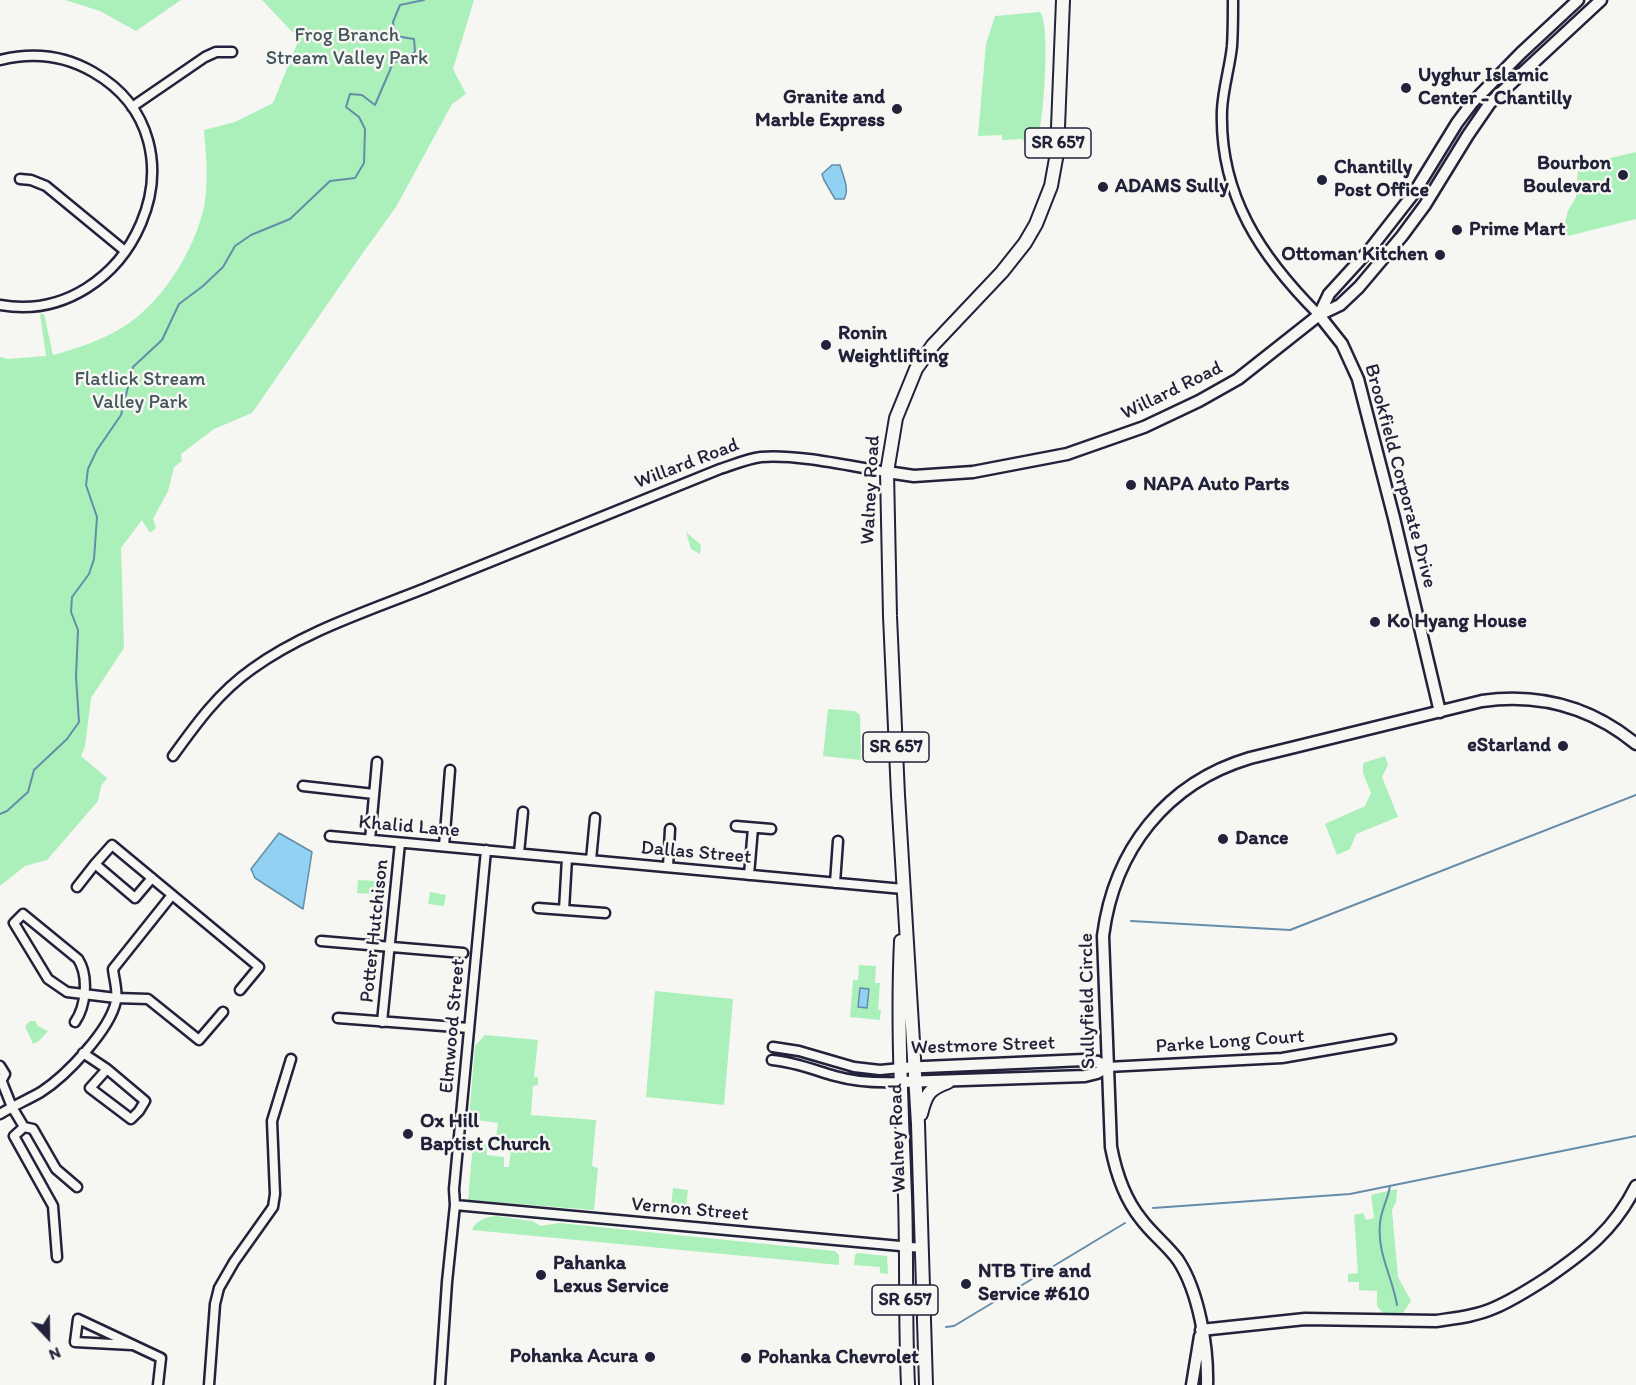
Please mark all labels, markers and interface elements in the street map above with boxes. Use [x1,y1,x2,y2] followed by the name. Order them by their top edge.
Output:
[266,24,428,71] park label: Frog Branch Stream Valley Park
[1418,64,1572,111] place label: Uyghur Islamic Center - Chantilly
[1399,81,1413,95] marker: Uyghur Islamic Center - Chantilly
[755,86,885,133] place label: Granite and Marble Express
[890,102,904,116] marker: Granite and Marble Express
[1025,128,1091,158] road number: SR 657
[1523,152,1611,199] place label: Bourbon Boulevard
[1334,156,1429,203] place label: Chantilly Post Office
[1616,168,1630,182] marker: Bourbon Boulevard
[1315,173,1329,187] marker: Chantilly Post Office
[1115,175,1229,199] place label: ADAMS Sully
[1096,180,1110,194] marker: ADAMS Sully
[1469,218,1565,242] place label: Prime Mart
[1450,223,1464,237] marker: Prime Mart
[1281,243,1428,267] place label: Ottoman Kitchen
[1433,248,1447,262] marker: Ottoman Kitchen
[838,322,949,369] place label: Ronin Weightlifting
[819,338,833,352] marker: Ronin Weightlifting
[1117,356,1227,426] street label: Willard Road
[1359,361,1441,591] street label: Brookfield Corporate Drive
[74,368,206,415] park label: Flatlick Stream Valley Park
[631,433,743,495] street label: Willard Road
[856,435,886,545] street label: Walney Road
[1143,473,1289,497] place label: NAPA Auto Parts
[1124,478,1138,492] marker: NAPA Auto Parts
[1387,610,1527,634] place label: Ko Hyang House
[1368,615,1382,629] marker: Ko Hyang House
[863,732,929,762] road number: SR 657
[1467,734,1551,758] place label: eStarland
[1556,739,1570,753] marker: eStarland
[357,811,461,843] street label: Khalid Lane
[1235,827,1289,851] place label: Dance
[1216,832,1230,846] marker: Dance
[640,836,752,870] street label: Dallas Street
[356,858,394,1004] street label: Potter Hutchison
[1075,933,1101,1069] street label: Sullyfield Circle
[435,958,471,1094] street label: Elmwood Street
[1155,1025,1305,1059] street label: Parke Long Court
[910,1031,1056,1061] street label: Westmore Street
[884,1083,912,1193] street label: Walney Road
[420,1110,550,1157] place label: Ox Hill Baptist Church
[401,1127,415,1141] marker: Ox Hill Baptist Church
[630,1193,750,1227] street label: Vernon Street
[553,1252,669,1299] place label: Pahanka Lexus Service
[978,1260,1091,1307] place label: NTB Tire and Service #610
[534,1268,548,1282] marker: Pahanka Lexus Service
[959,1277,973,1291] marker: NTB Tire and Service #610
[872,1285,938,1315] road number: SR 657
[18,1307,78,1367] north arrow
[46,1343,64,1365] text: N
[510,1345,638,1369] place label: Pohanka Acura
[758,1346,919,1370] place label: Pohanka Chevrolet
[643,1350,657,1364] marker: Pohanka Acura
[739,1351,753,1365] marker: Pohanka Chevrolet

